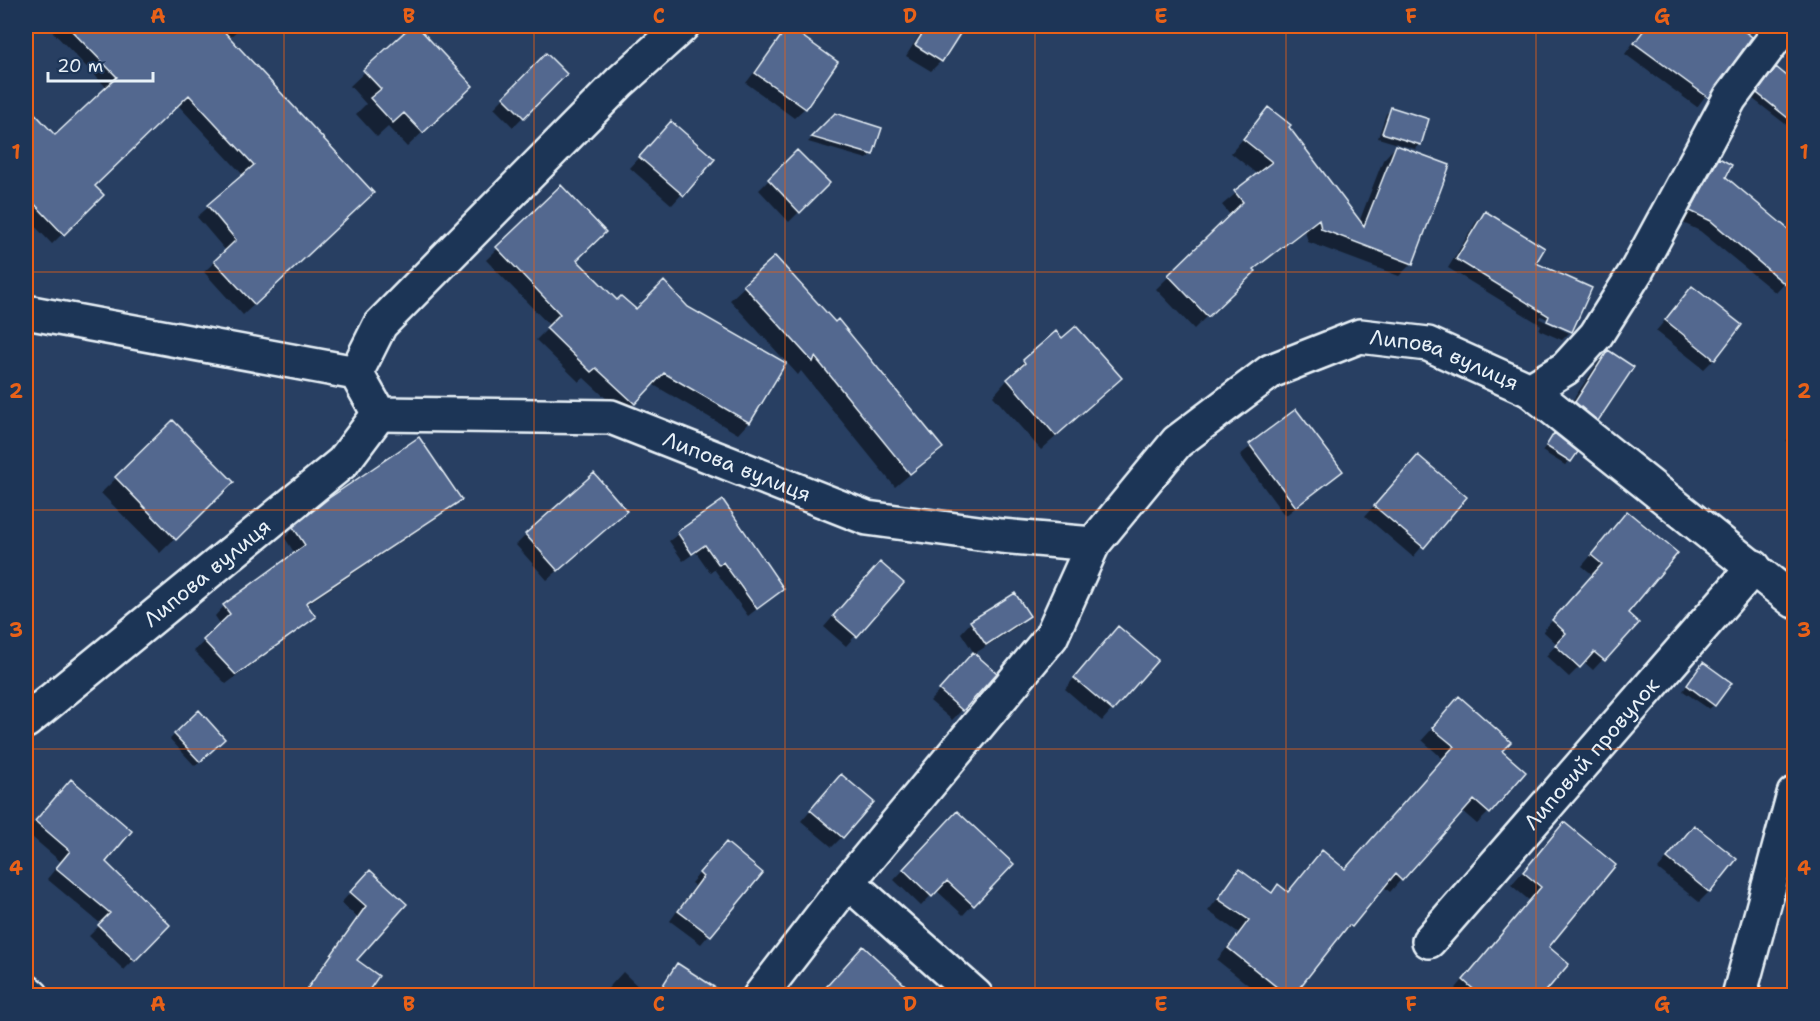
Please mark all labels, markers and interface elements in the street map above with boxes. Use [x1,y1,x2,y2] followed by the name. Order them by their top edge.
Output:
[150,3,166,29] text: A
[403,3,415,29] text: B
[653,3,665,29] text: C
[903,3,917,29] text: D
[1154,3,1168,29] text: E
[1405,3,1417,29] text: F
[1654,3,1670,29] text: G
[48,45,153,83] scale bar
[57,54,103,78] text: 20 m
[11,139,21,165] text: 1
[1799,139,1809,165] text: 1
[1368,323,1523,397] street label: Липова вулиця
[9,378,23,404] text: 2
[1797,378,1811,404] text: 2
[659,425,815,508] street label: Липова вулиця
[138,513,277,633] street label: Липова вулиця
[9,617,23,643] text: 3
[1797,617,1811,643] text: 3
[1518,672,1666,836] street label: Липовий провулок
[9,855,23,881] text: 4
[1797,855,1811,881] text: 4
[150,991,166,1017] text: A
[403,991,415,1017] text: B
[653,991,665,1017] text: C
[903,991,917,1017] text: D
[1154,991,1168,1017] text: E
[1405,991,1417,1017] text: F
[1654,991,1670,1017] text: G

